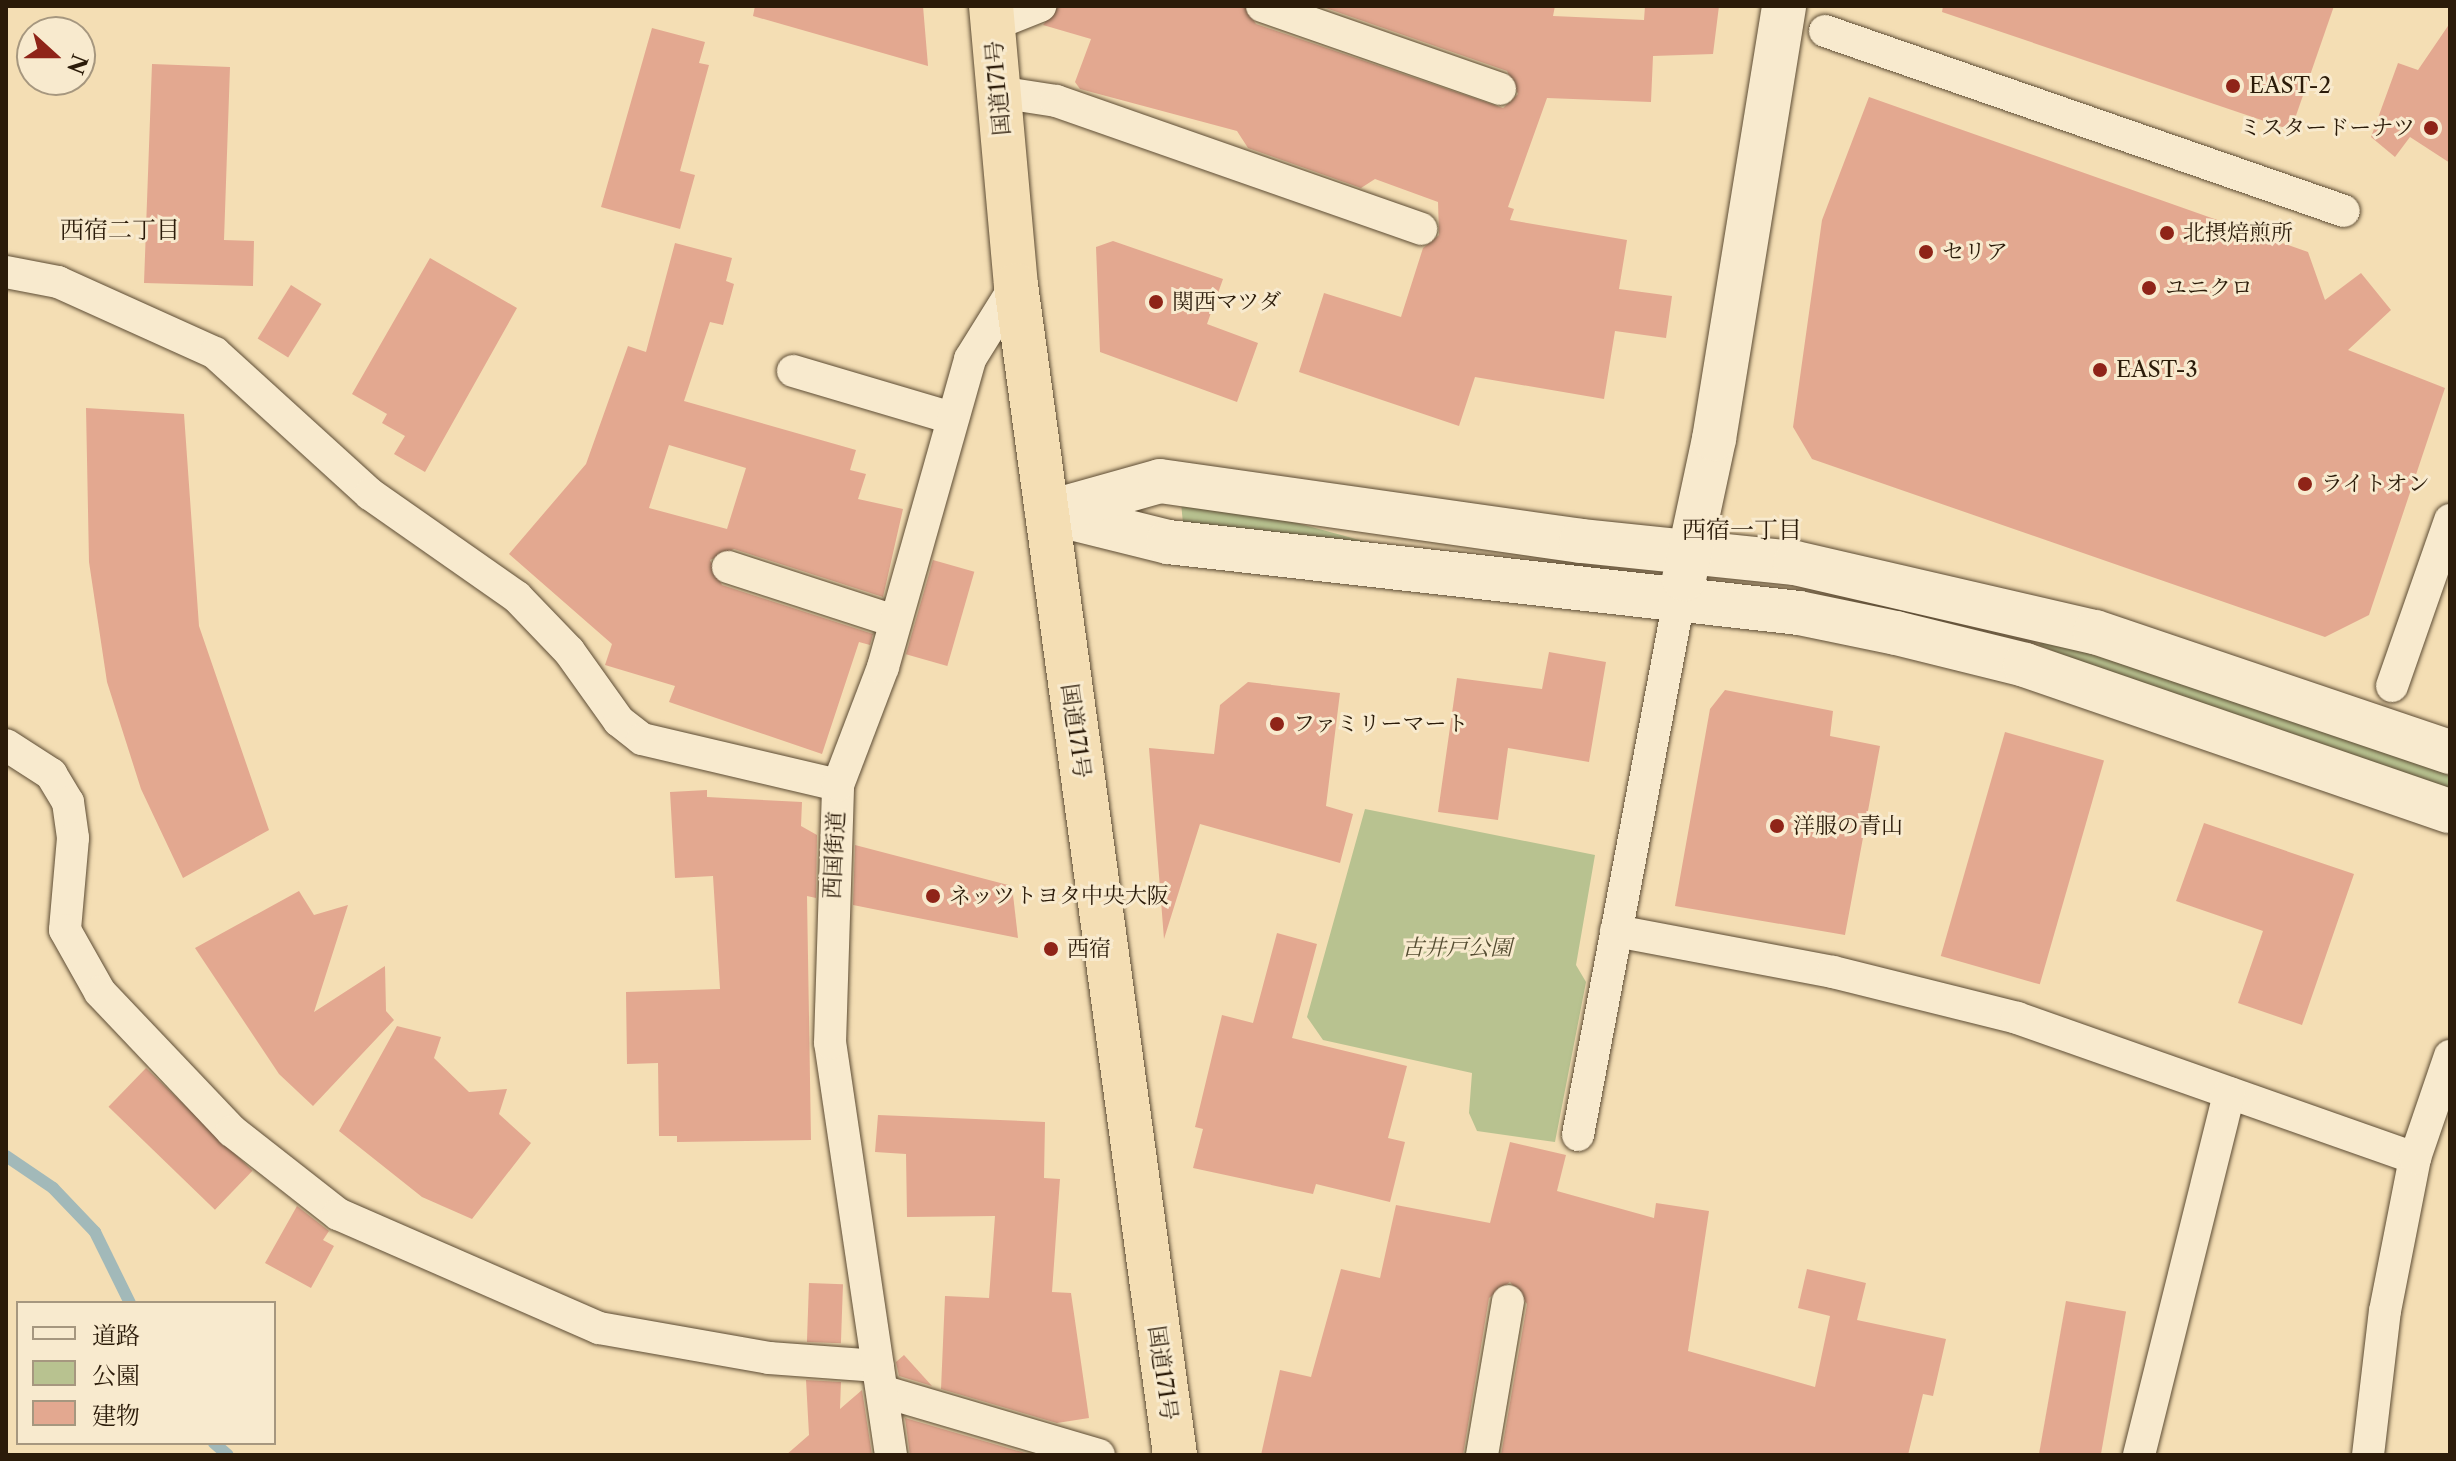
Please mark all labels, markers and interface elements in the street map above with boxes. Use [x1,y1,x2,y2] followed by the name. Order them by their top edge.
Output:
[16,16,96,96] north arrow
[981,39,1015,137] street label: 国道171号
[61,50,93,78] text: N
[2249,73,2331,99] place label: EAST-2
[2224,77,2242,95] marker: EAST-2
[2239,115,2415,141] place label: ミスタードーナツ
[2422,119,2440,137] marker: ミスタードーナツ
[60,216,180,244] district label: 西宿二丁目
[2183,220,2293,246] place label: 北摂焙煎所
[2158,224,2176,242] marker: 北摂焙煎所
[1942,239,2008,265] place label: セリア
[1917,243,1935,261] marker: セリア
[2165,275,2253,301] place label: ユニクロ
[2140,279,2158,297] marker: ユニクロ
[1172,289,1282,315] place label: 関西マツダ
[1147,293,1165,311] marker: 関西マツダ
[2116,357,2198,383] place label: EAST-3
[2091,361,2109,379] marker: EAST-3
[2321,471,2431,497] place label: ライトオン
[2296,475,2314,493] marker: ライトオン
[1682,516,1802,544] district label: 西宿一丁目
[1056,682,1096,780] street label: 国道171号
[1293,711,1469,737] place label: ファミリーマート
[1268,715,1286,733] marker: ファミリーマート
[819,810,849,900] street label: 西国街道
[1793,813,1903,839] place label: 洋服の青山
[1768,817,1786,835] marker: 洋服の青山
[949,883,1169,909] place label: ネッツトヨタ中央大阪
[924,887,942,905] marker: ネッツトヨタ中央大阪
[1402,935,1512,961] park label: 古井戸公園
[1067,936,1111,962] place label: 西宿
[1042,940,1060,958] marker: 西宿
[16,1301,276,1445] legend
[92,1321,140,1350] text: 道路
[1143,1324,1183,1422] street label: 国道171号
[92,1361,140,1390] text: 公園
[92,1401,140,1430] text: 建物

